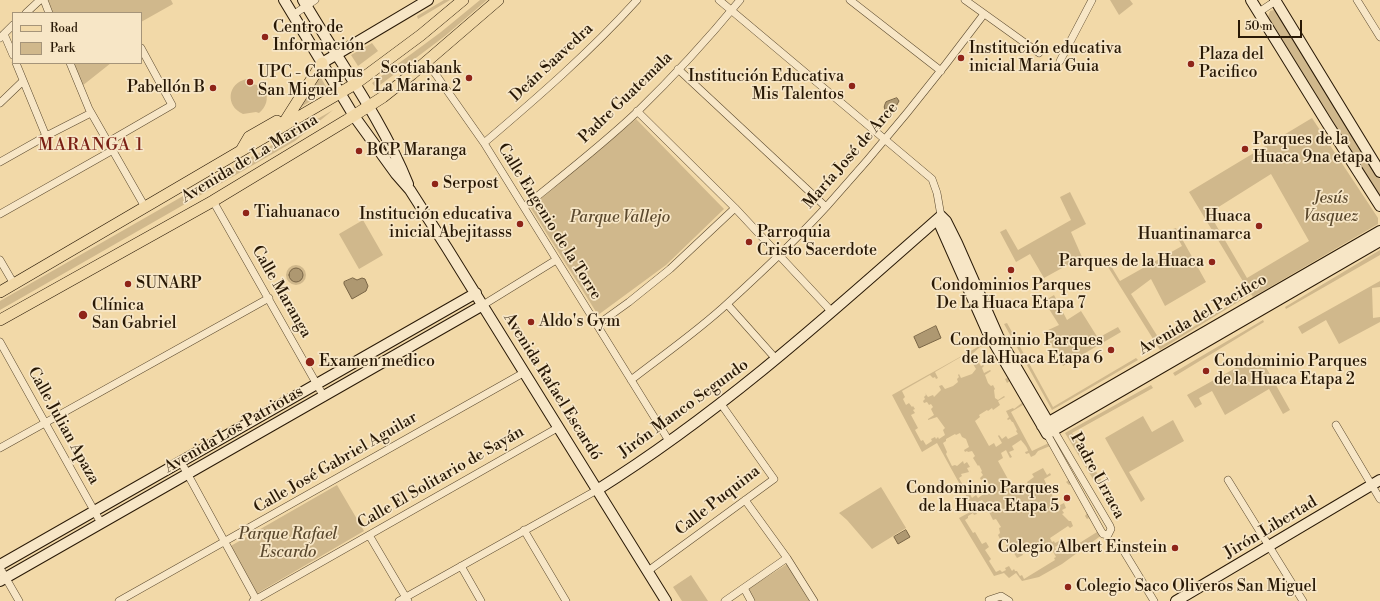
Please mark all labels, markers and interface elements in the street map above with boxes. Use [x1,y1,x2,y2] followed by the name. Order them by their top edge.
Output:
[12,12,142,64] legend
[1240,12,1304,38] scale bar
[273,18,364,56] place label: Centro de Información
[1245,19,1273,34] text: 50 m
[507,20,597,106] street label: Deán Saavedra
[50,21,78,36] text: Road
[260,32,270,42] marker: Centro de Información
[969,39,1122,77] place label: Institución educativa inicial Maria Guia
[50,41,75,56] text: Park
[1199,45,1264,83] place label: Plaza del Pacifico
[575,48,677,148] street label: Padre Guatemala
[956,53,966,63] marker: Institución educativa inicial Maria Guia
[374,59,461,97] place label: Scotiabank La Marina 2
[1186,59,1196,69] marker: Plaza del Pacifico
[258,63,363,101] place label: UPC - Campus San Miguel
[688,67,844,105] place label: Institución Educativa Mis Talentos
[464,73,474,83] marker: Scotiabank La Marina 2
[245,77,255,87] marker: UPC - Campus San Miguel
[127,78,205,98] place label: Pabellón B
[847,81,857,91] marker: Institución Educativa Mis Talentos
[208,83,218,93] marker: Pabellón B
[800,99,902,213] street label: María José de Arce
[178,111,322,207] street label: Avenida de La Marina
[1253,130,1373,168] place label: Parques de la Huaca 9na etapa
[38,136,144,156] district label: MARANGA 1
[493,140,605,304] street label: Calle Eugenio de la Torre
[367,141,467,161] place label: BCP Maranga
[1240,144,1250,154] marker: Parques de la Huaca 9na etapa
[354,146,364,156] marker: BCP Maranga
[443,174,499,194] place label: Serpost
[430,179,440,189] marker: Serpost
[1303,189,1359,227] park label: Jesús Vasquez
[254,203,340,223] place label: Tiahuanaco
[359,205,512,243] place label: Institución educativa inicial Abejitasss
[1138,207,1251,245] place label: Huaca Huantinamarca
[241,208,251,218] marker: Tiahuanaco
[570,208,670,228] park label: Parque Vallejo
[515,219,525,229] marker: Institución educativa inicial Abejitasss
[1254,221,1264,231] marker: Huaca Huantinamarca
[757,223,877,261] place label: Parroquia Cristo Sacerdote
[744,237,754,247] marker: Parroquia Cristo Sacerdote
[247,243,315,341] street label: Calle Maranga
[1059,252,1204,272] place label: Parques de la Huaca
[1207,257,1217,267] marker: Parques de la Huaca
[1006,265,1016,275] marker: Condominios Parques De La Huaca Etapa 7
[1135,270,1271,360] street label: Avenida del Pacifico
[136,274,202,294] place label: SUNARP
[931,276,1091,314] place label: Condominios Parques De La Huaca Etapa 7
[123,279,133,289] marker: SUNARP
[92,296,176,334] place label: Clínica San Gabriel
[77,309,89,321] marker: Clínica San Gabriel
[499,310,605,464] street label: Avenida Rafael Escardó
[539,312,620,332] place label: Aldo's Gym
[526,317,536,327] marker: Aldo's Gym
[950,331,1103,369] place label: Condominio Parques de la Huaca Etapa 6
[1106,345,1116,355] marker: Condominio Parques de la Huaca Etapa 6
[319,352,435,372] place label: Examen medico
[1214,352,1367,390] place label: Condominio Parques de la Huaca Etapa 2
[615,355,753,463] street label: Jirón Manco Segundo
[304,356,316,368] marker: Examen medico
[23,364,103,488] street label: Calle Julian Apaza
[1201,366,1211,376] marker: Condominio Parques de la Huaca Etapa 2
[161,382,307,478] street label: Avenida Los Patriotas
[251,408,421,518] street label: Calle José Gabriel Aguilar
[354,422,528,534] street label: Calle El Solitario de Sayán
[1066,430,1128,522] street label: Padre Urraca
[672,462,764,540] street label: Calle Puquina
[906,479,1059,517] place label: Condominio Parques de la Huaca Etapa 5
[1062,493,1072,503] marker: Condominio Parques de la Huaca Etapa 5
[1221,493,1321,563] street label: Jirón Libertad
[238,525,338,563] park label: Parque Rafael Escardo
[998,538,1167,558] place label: Colegio Albert Einstein
[1170,543,1180,553] marker: Colegio Albert Einstein
[1076,577,1316,597] place label: Colegio Saco Oliveros San Miguel
[1063,582,1073,592] marker: Colegio Saco Oliveros San Miguel

